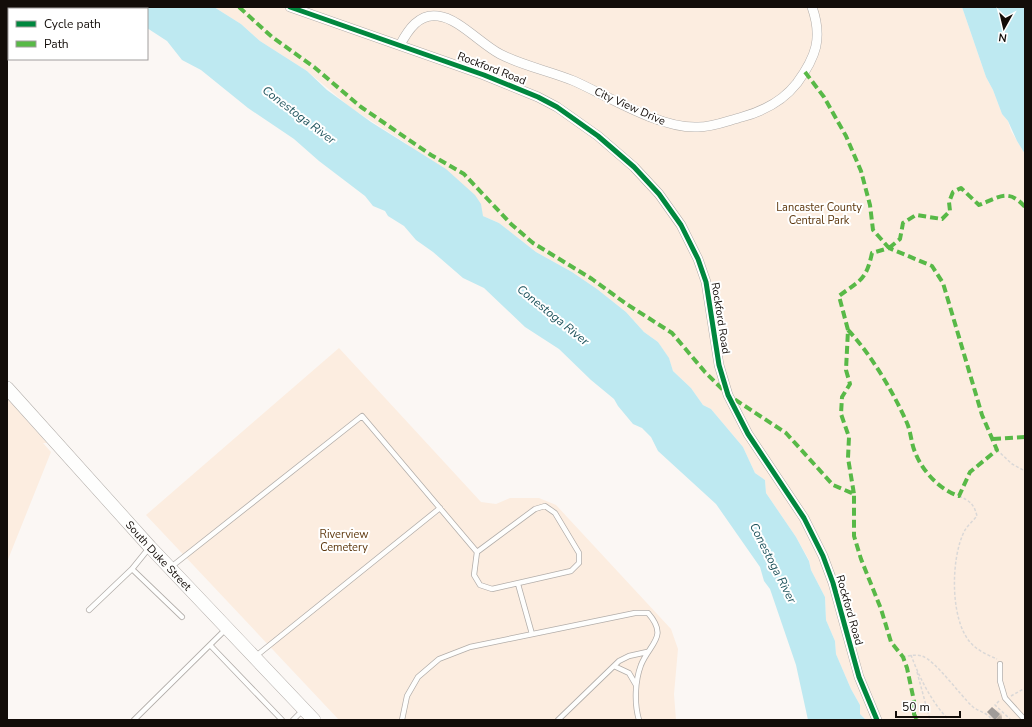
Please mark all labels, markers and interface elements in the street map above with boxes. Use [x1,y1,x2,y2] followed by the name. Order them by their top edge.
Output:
[8,8,148,60] legend
[984,8,1024,48] north arrow
[44,16,101,32] text: Cycle path
[998,29,1008,45] text: N
[44,36,69,52] text: Path
[455,49,528,88] street label: Rockford Road
[259,82,340,148] water label: Conestoga River
[592,84,668,129] street label: City View Drive
[776,200,862,228] park label: Lancaster County Central Park
[514,281,593,349] water label: Conestoga River
[707,281,734,355] street label: Rockford Road
[122,518,195,594] street label: South Duke Street
[746,520,800,607] water label: Conestoga River
[320,527,368,555] park label: Riverview Cemetery
[832,573,867,647] street label: Rockford Road
[896,693,960,719] scale bar
[902,699,930,715] text: 50 m

